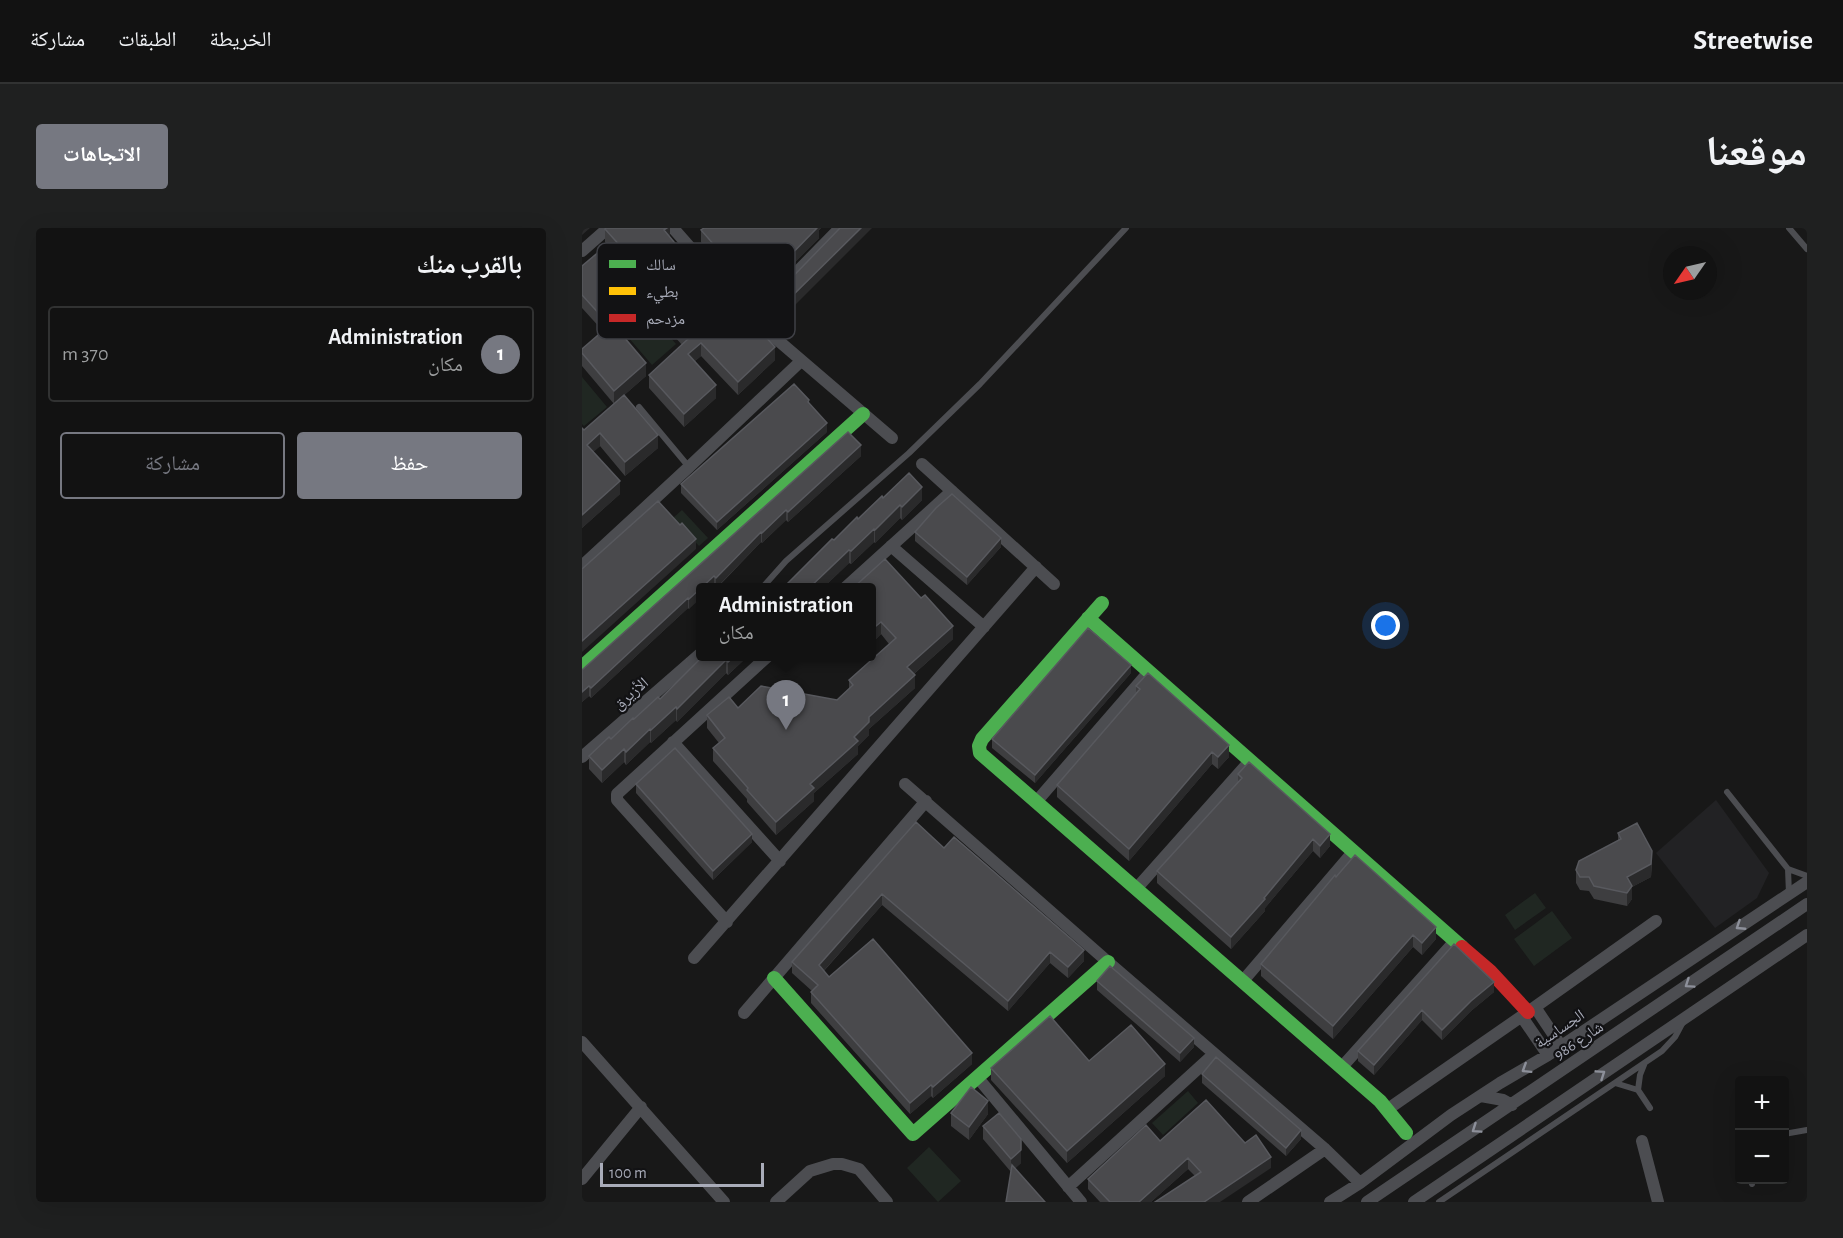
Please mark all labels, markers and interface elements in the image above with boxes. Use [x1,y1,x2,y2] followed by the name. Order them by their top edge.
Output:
[1693,27,1813,55] text: Streetwise
[30,29,85,50] text: مشاركة
[118,29,177,50] text: الطبقات
[210,29,271,50] text: الخريطة
[36,124,168,189] button: الاتجاهات
[1706,131,1807,173] text: موقعنا
[597,243,795,339] legend
[1663,246,1717,300] north arrow
[417,252,522,278] text: بالقرب منك
[646,257,676,273] text: سالك
[646,284,678,304] text: بطيء
[646,311,685,329] text: مزدحم
[328,326,463,348] text: Administration
[62,344,108,364] text: 370 m
[497,344,504,364] text: 1
[428,355,463,375] text: مكان
[60,432,285,499] button: مشاركة
[297,432,522,499] button: حفظ
[696,583,876,661] popup
[719,594,853,616] text: Administration
[1371,611,1400,640] your location
[719,623,754,643] text: مكان
[610,674,653,715] street label: الأزيرق
[766,680,806,730] pin: 1
[1736,919,1747,930] one-way arrow
[1685,977,1696,988] one-way arrow
[1532,1007,1587,1051] street label: الجساسية
[1551,1019,1607,1065] street label: شارع 986
[1522,1062,1532,1074] one-way arrow
[1594,1070,1605,1081] one-way arrow
[1735,1076,1789,1184] map controls
[1735,1076,1789,1130] button: +
[1471,1122,1482,1133] one-way arrow
[1735,1130,1789,1184] button: −
[600,1160,764,1188] scale bar
[609,1165,647,1181] text: 100 m

